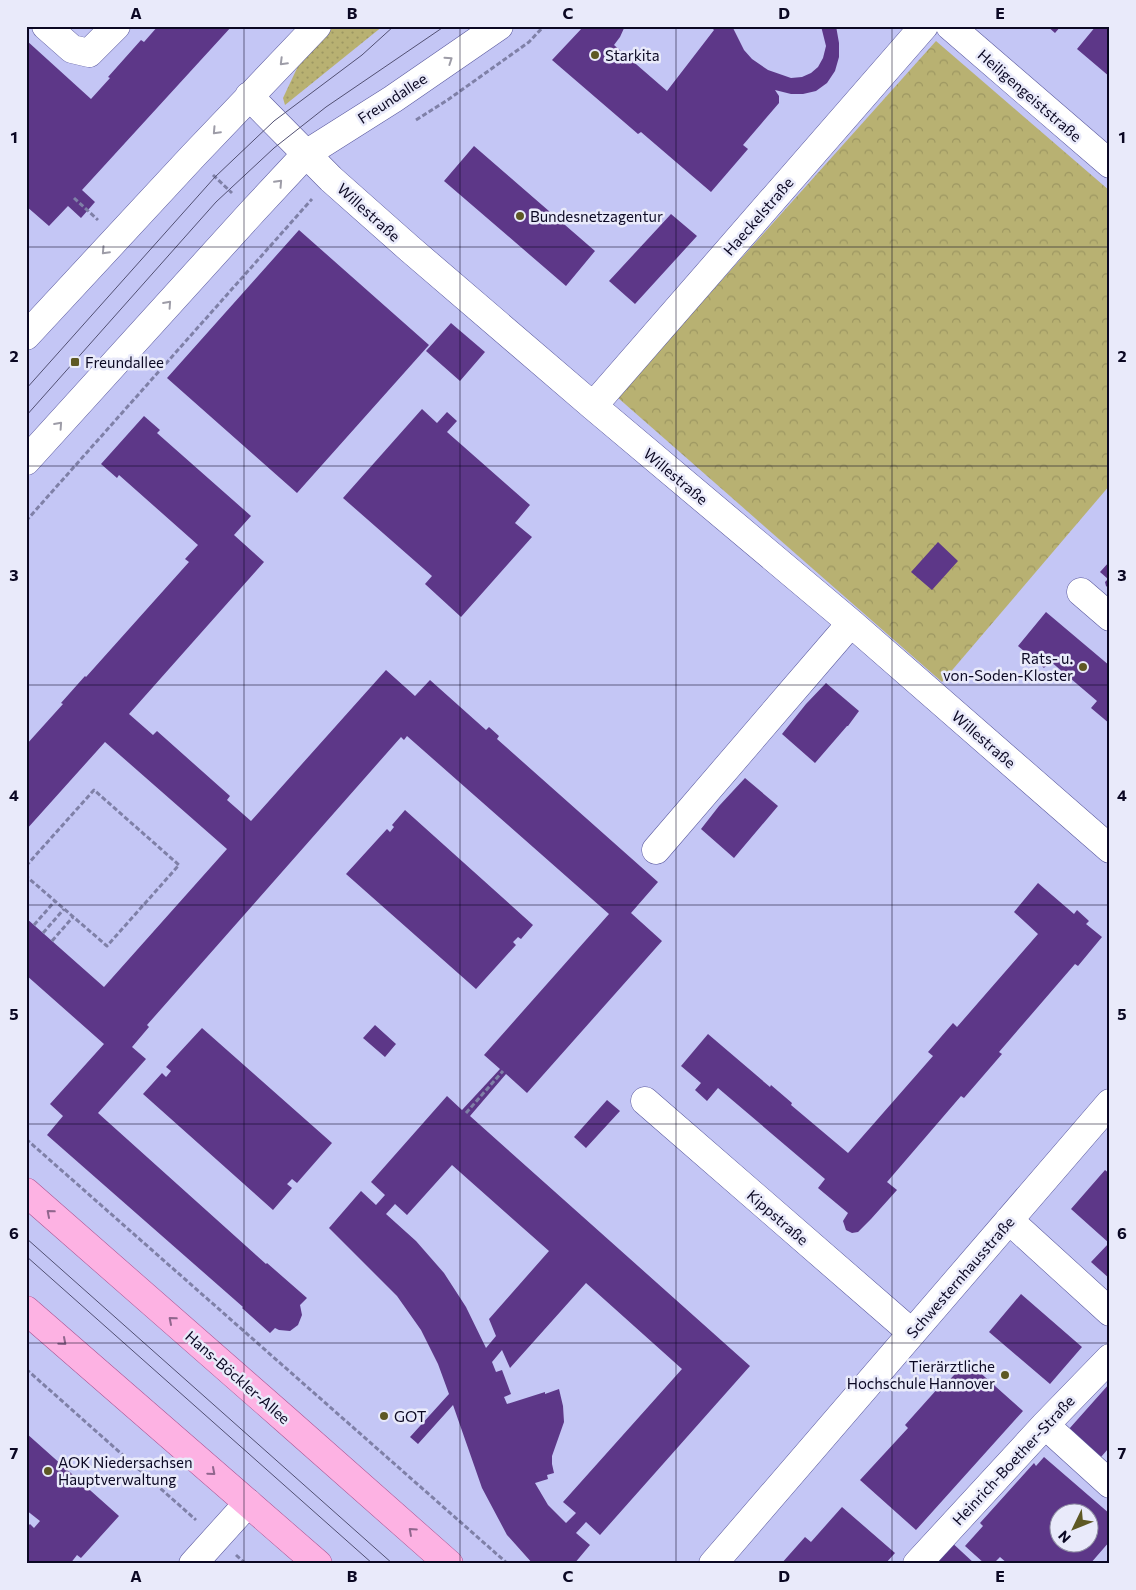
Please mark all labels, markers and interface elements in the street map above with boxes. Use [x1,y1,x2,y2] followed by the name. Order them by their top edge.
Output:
[130,3,142,22] text: A
[347,3,358,22] text: B
[563,3,574,22] text: C
[778,3,790,22] text: D
[995,3,1005,22] text: E
[974,45,1086,145] street label: Heiligengeiststraße
[605,46,660,64] place label: Starkita
[589,49,601,61] marker: Starkita
[280,56,289,65] one-way arrow
[443,57,452,67] one-way arrow
[354,69,430,127] street label: Freundallee
[213,126,222,135] one-way arrow
[10,127,18,146] text: 1
[1118,127,1126,146] text: 1
[719,173,797,259] street label: Haeckelstraße
[334,179,404,245] street label: Willestraße
[273,180,282,189] one-way arrow
[530,207,663,225] place label: Bundesnetzagentur
[514,210,526,222] marker: Bundesnetzagentur
[102,245,111,254] one-way arrow
[162,301,171,310] one-way arrow
[9,346,19,365] text: 2
[1117,346,1127,365] text: 2
[85,353,164,371] place label: Freundallee
[69,356,81,368] marker: Freundallee
[53,421,62,430] one-way arrow
[640,444,712,508] street label: Willestraße
[9,565,19,584] text: 3
[1117,565,1127,584] text: 3
[943,649,1073,684] place label: Rats- u. von-Soden-Kloster
[1077,661,1089,673] marker: Rats- u. von-Soden-Kloster
[949,707,1020,772] street label: Willestraße
[9,785,19,804] text: 4
[1117,785,1127,804] text: 4
[9,1004,19,1023] text: 5
[1117,1004,1127,1023] text: 5
[744,1186,812,1248] street label: Kippstraße
[46,1209,55,1218] one-way arrow
[902,1213,1018,1341] street label: Schwesternhausstraße
[9,1223,19,1242] text: 6
[1117,1223,1127,1242] text: 6
[169,1316,178,1325] one-way arrow
[182,1327,294,1427] street label: Hans-Böckler-Allee
[57,1336,66,1345] one-way arrow
[847,1357,995,1392] place label: Tierärztliche Hochschule Hannover
[999,1369,1011,1381] marker: Tierärztliche Hochschule Hannover
[948,1391,1078,1529] street label: Heinrich-Boether-Straße
[394,1407,427,1425] place label: GOT
[378,1410,390,1422] marker: GOT
[10,1443,19,1462] text: 7
[1118,1443,1127,1462] text: 7
[58,1453,193,1488] place label: AOK Niedersachsen Hauptverwaltung
[42,1465,54,1477] marker: AOK Niedersachsen Hauptverwaltung
[206,1466,215,1474] one-way arrow
[1048,1502,1098,1552] north arrow
[409,1528,418,1537] one-way arrow
[1054,1528,1074,1547] text: N
[130,1566,142,1585] text: A
[347,1566,358,1585] text: B
[563,1566,574,1585] text: C
[778,1566,790,1585] text: D
[995,1566,1005,1585] text: E

